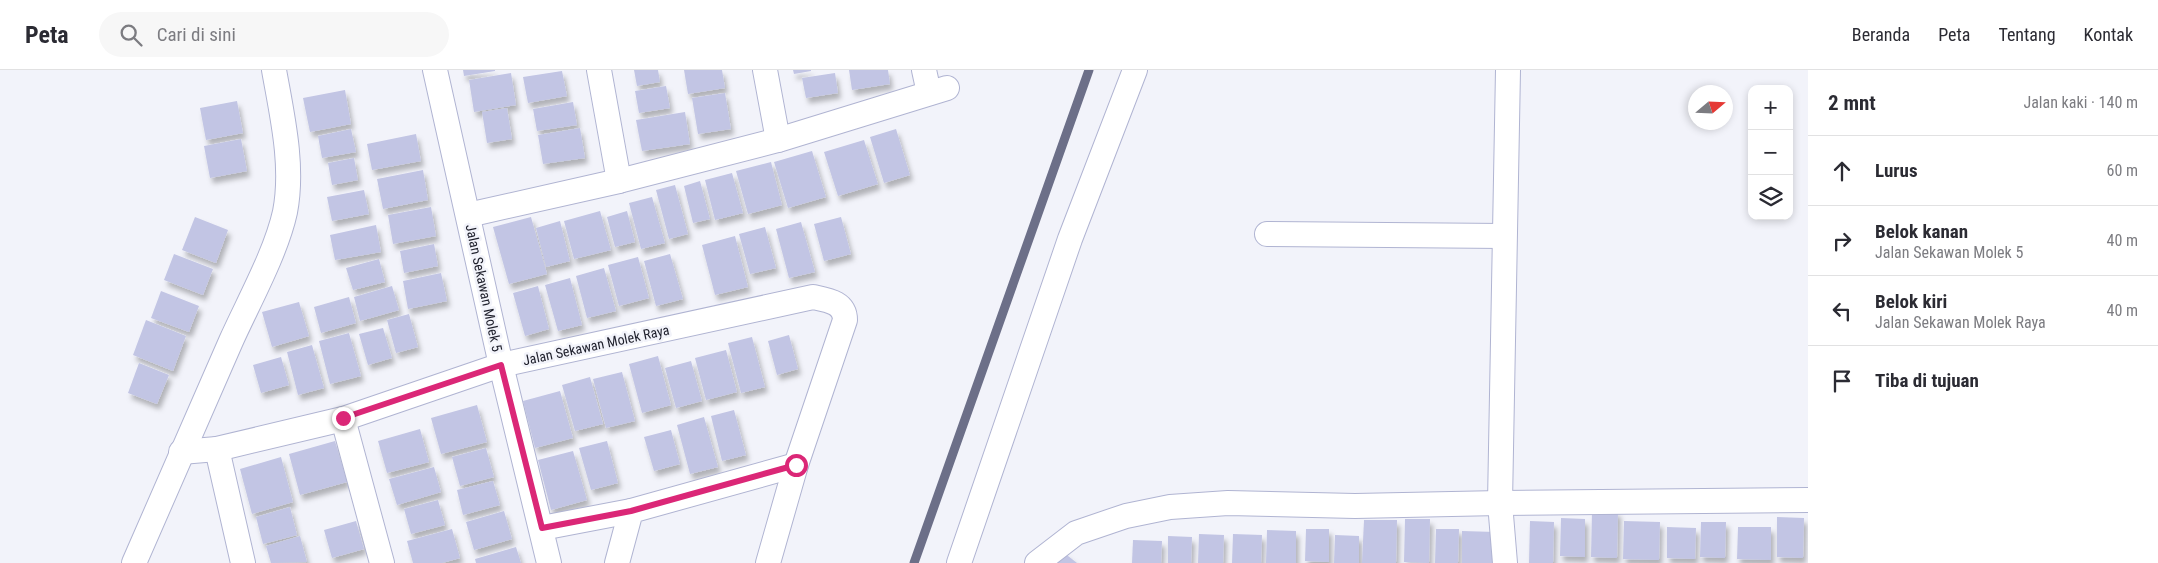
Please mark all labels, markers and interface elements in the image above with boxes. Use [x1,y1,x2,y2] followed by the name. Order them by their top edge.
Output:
[99,12,449,57] search box
[25,21,69,49] text: Peta
[117,21,145,49] icon: search
[157,23,236,46] text: Cari di sini
[1852,24,1910,45] text: Beranda
[1938,24,1970,45] text: Peta
[1998,24,2056,45] text: Tentang
[2084,24,2133,45] text: Kontak
[1688,85,1733,130] north arrow
[1748,85,1793,220] map controls
[1748,85,1793,130] button: +
[1828,91,1876,115] text: 2 mnt
[2023,93,2138,112] text: Jalan kaki · 140 m
[1748,130,1793,175] button: −
[1828,157,1856,185] icon: ahead
[1875,159,1918,182] text: Lurus
[2106,161,2138,180] text: 60 m
[1748,175,1793,220] button: layers
[1875,220,1968,243] text: Belok kanan
[463,223,505,353] street label: Jalan Sekawan Molek 5
[1828,227,1856,255] icon: right
[2106,231,2138,250] text: 40 m
[1875,243,2023,262] text: Jalan Sekawan Molek 5
[1875,290,1947,313] text: Belok kiri
[1828,297,1856,325] icon: left
[2106,301,2138,320] text: 40 m
[1875,313,2046,332] text: Jalan Sekawan Molek Raya
[521,322,671,368] street label: Jalan Sekawan Molek Raya
[1828,367,1856,395] icon: arrive
[1875,369,1979,392] text: Tiba di tujuan
[332,407,355,430] route end
[785,454,808,477] route start

